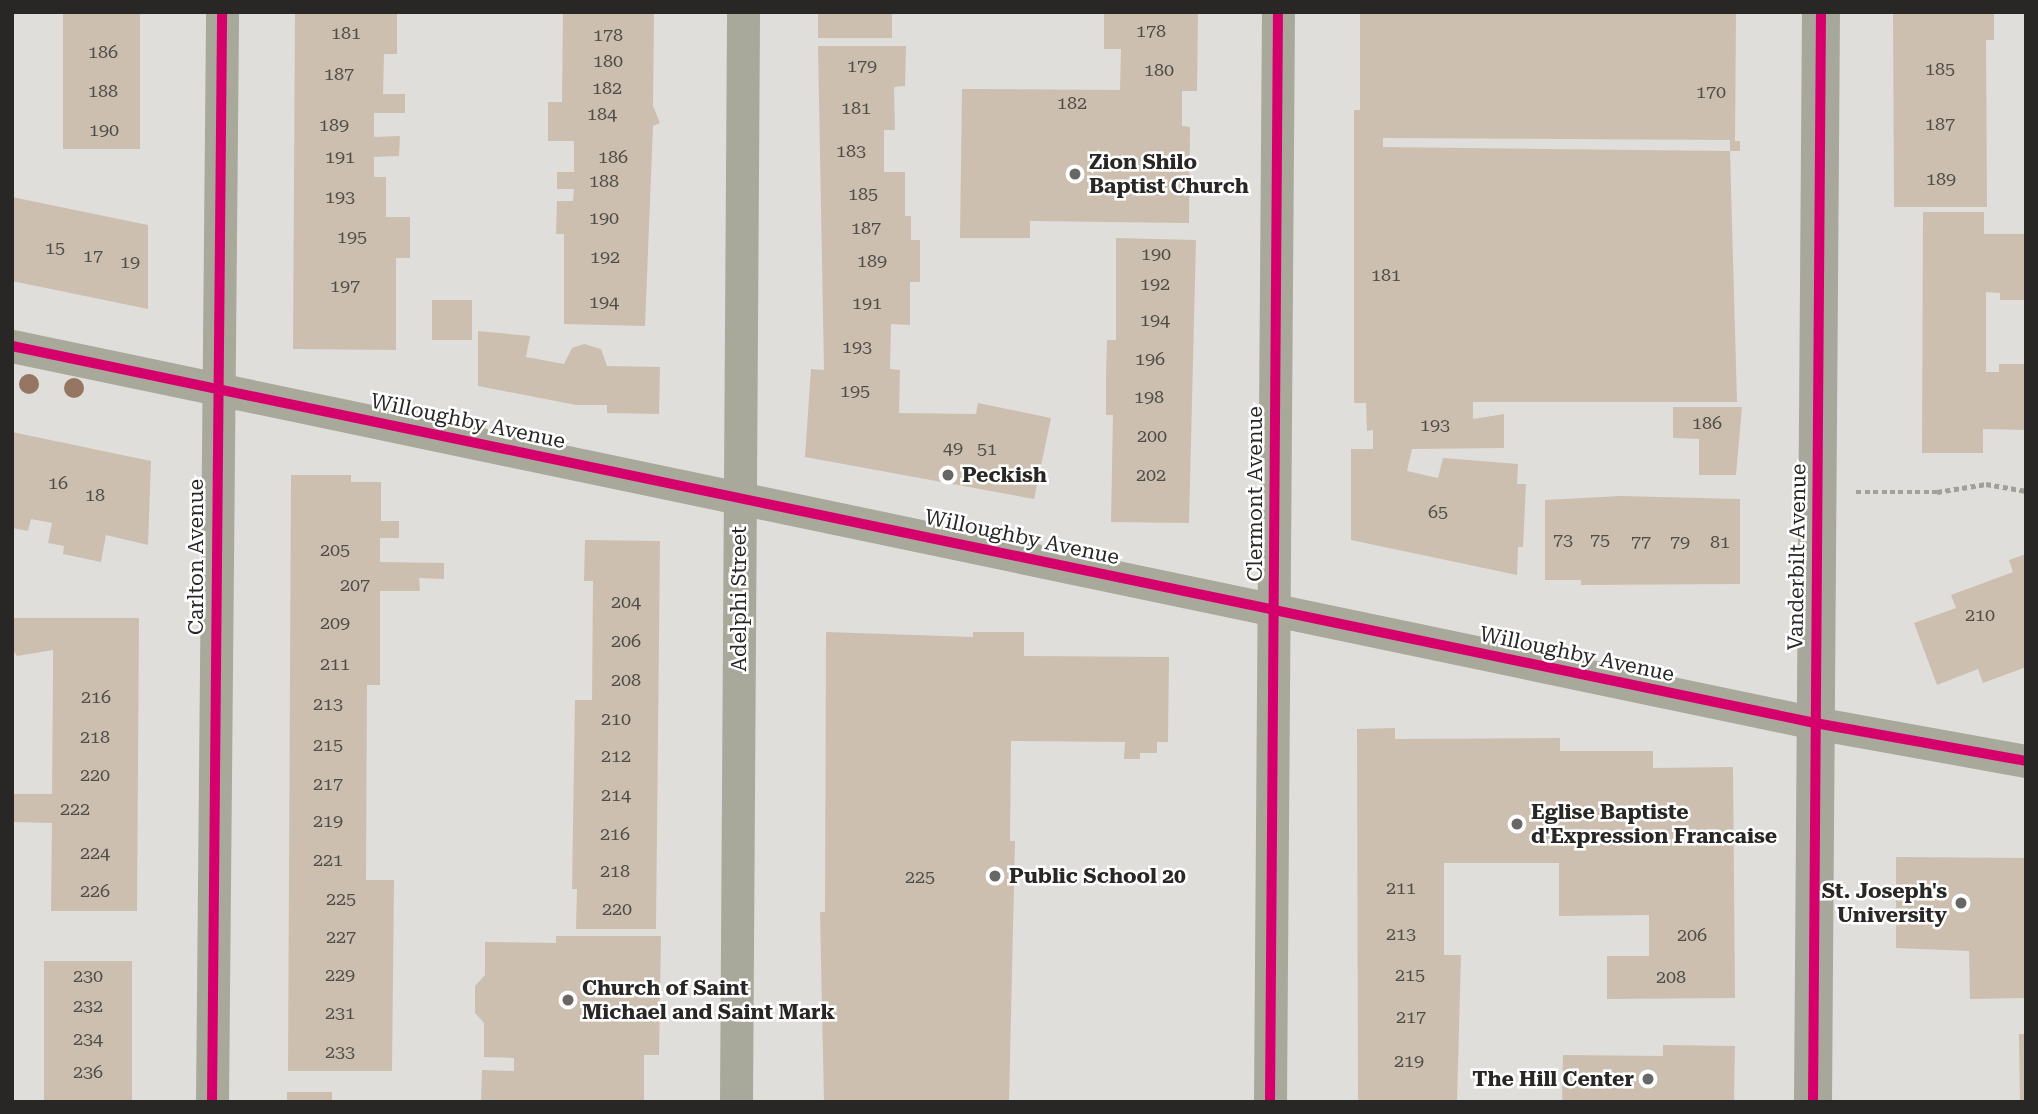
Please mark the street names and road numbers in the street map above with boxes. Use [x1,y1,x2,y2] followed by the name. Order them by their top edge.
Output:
[368,388,568,454] street label: Willoughby Avenue
[1242,406,1268,582] street label: Clermont Avenue
[1783,463,1811,651] street label: Vanderbilt Avenue
[183,479,209,635] street label: Carlton Avenue
[922,504,1122,570] street label: Willoughby Avenue
[726,526,752,672] street label: Adelphi Street
[1477,621,1677,687] street label: Willoughby Avenue

